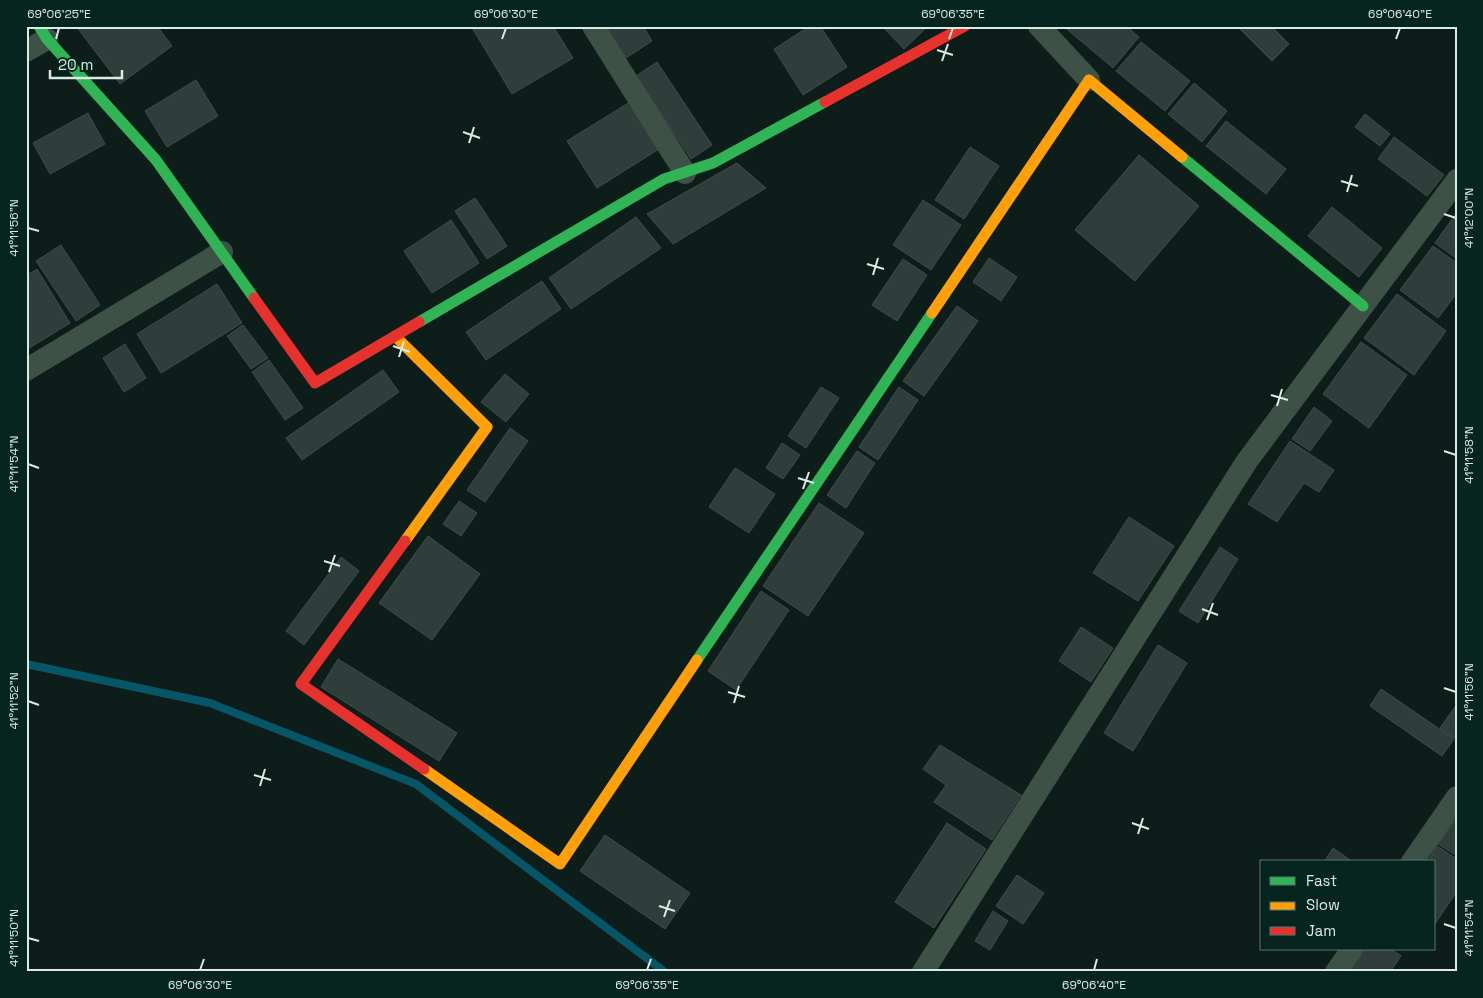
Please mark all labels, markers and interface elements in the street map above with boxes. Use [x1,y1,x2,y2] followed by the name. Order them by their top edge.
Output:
[27,6,91,22] text: 69°06'25"E
[474,6,538,22] text: 69°06'30"E
[921,6,985,22] text: 69°06'35"E
[1368,6,1432,22] text: 69°06'40"E
[50,48,122,80] scale bar
[58,55,93,74] text: 20 m
[1461,188,1477,248] text: 41°12'00"N
[6,199,22,257] text: 41°11'56"N
[1461,426,1477,484] text: 41°11'58"N
[6,435,22,493] text: 41°11'54"N
[1461,663,1477,721] text: 41°11'56"N
[6,672,22,730] text: 41°11'52"N
[1260,860,1436,950] legend
[1306,871,1337,890] text: Fast
[1306,895,1340,914] text: Slow
[1461,899,1477,957] text: 41°11'54"N
[6,909,22,967] text: 41°11'50"N
[1306,921,1336,940] text: Jam
[168,977,232,993] text: 69°06'30"E
[615,977,679,993] text: 69°06'35"E
[1062,977,1126,993] text: 69°06'40"E

